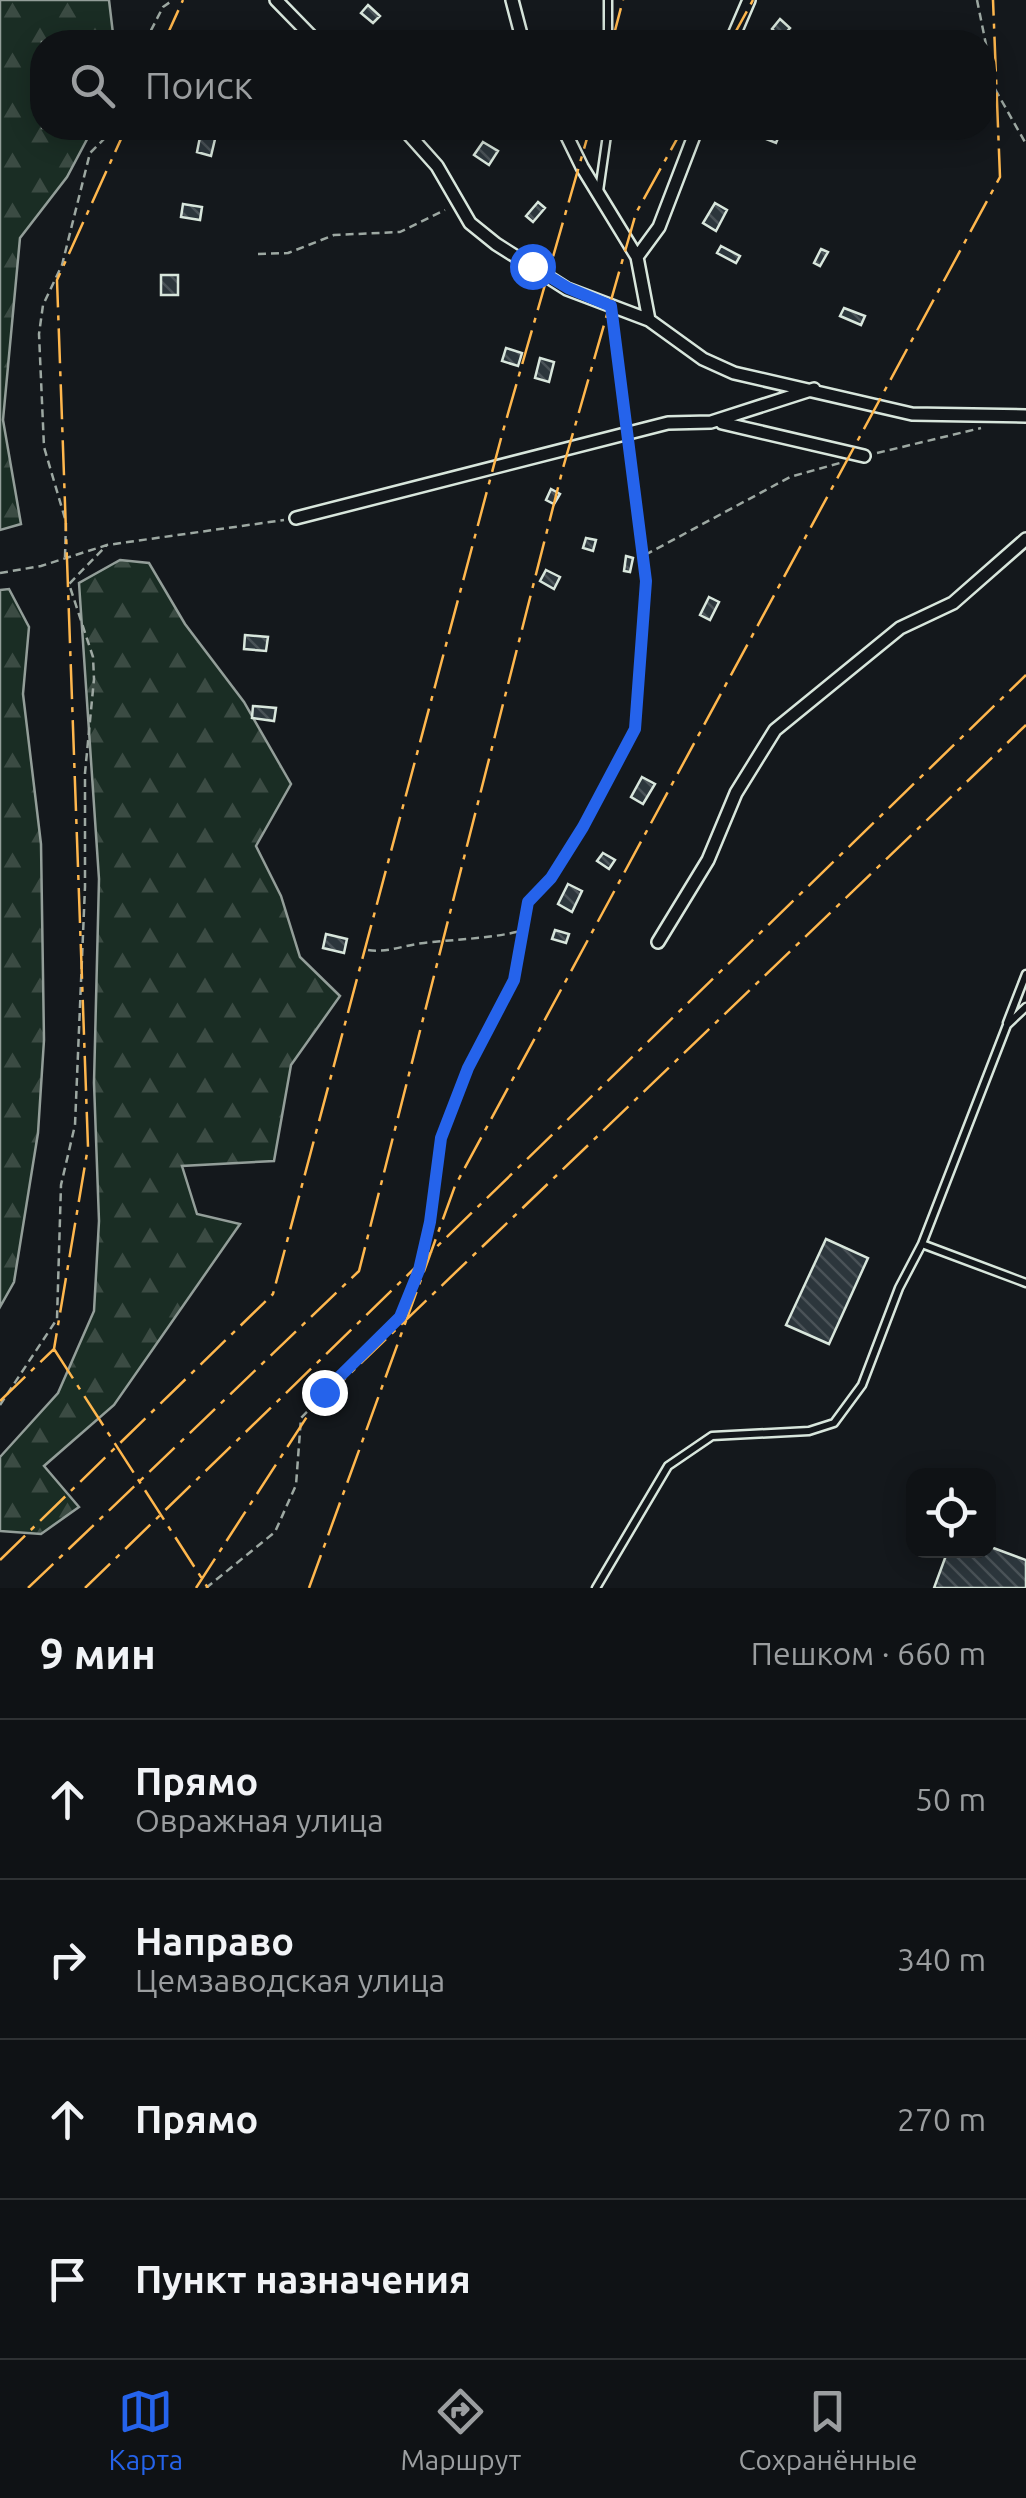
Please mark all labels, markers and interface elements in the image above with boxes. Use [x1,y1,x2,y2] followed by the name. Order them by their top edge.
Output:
[30,30,996,140] search box
[65,58,120,113] icon: search
[145,64,253,106] text: Поиск
[510,244,556,290] route start
[302,1370,348,1416] route end
[906,1468,996,1558] map controls
[906,1468,996,1558] button: locate
[40,1630,156,1677] text: 9 мин
[751,1635,986,1671] text: Пешком · 660 m
[135,1760,258,1802] text: Прямо
[40,1772,95,1827] icon: ahead
[915,1781,986,1817] text: 50 m
[135,1802,384,1838] text: Овражная улица
[135,1920,294,1962] text: Направо
[40,1932,95,1987] icon: right
[897,1941,986,1977] text: 340 m
[135,1962,445,1998] text: Цемзаводская улица
[40,2092,95,2147] icon: ahead
[135,2098,258,2140] text: Прямо
[897,2101,986,2137] text: 270 m
[40,2252,95,2307] icon: arrive
[135,2258,471,2300] text: Пункт назначения
[109,2384,183,2475] tab: Карта
[400,2384,521,2475] tab: Маршрут
[738,2384,917,2475] tab: Сохранённые

